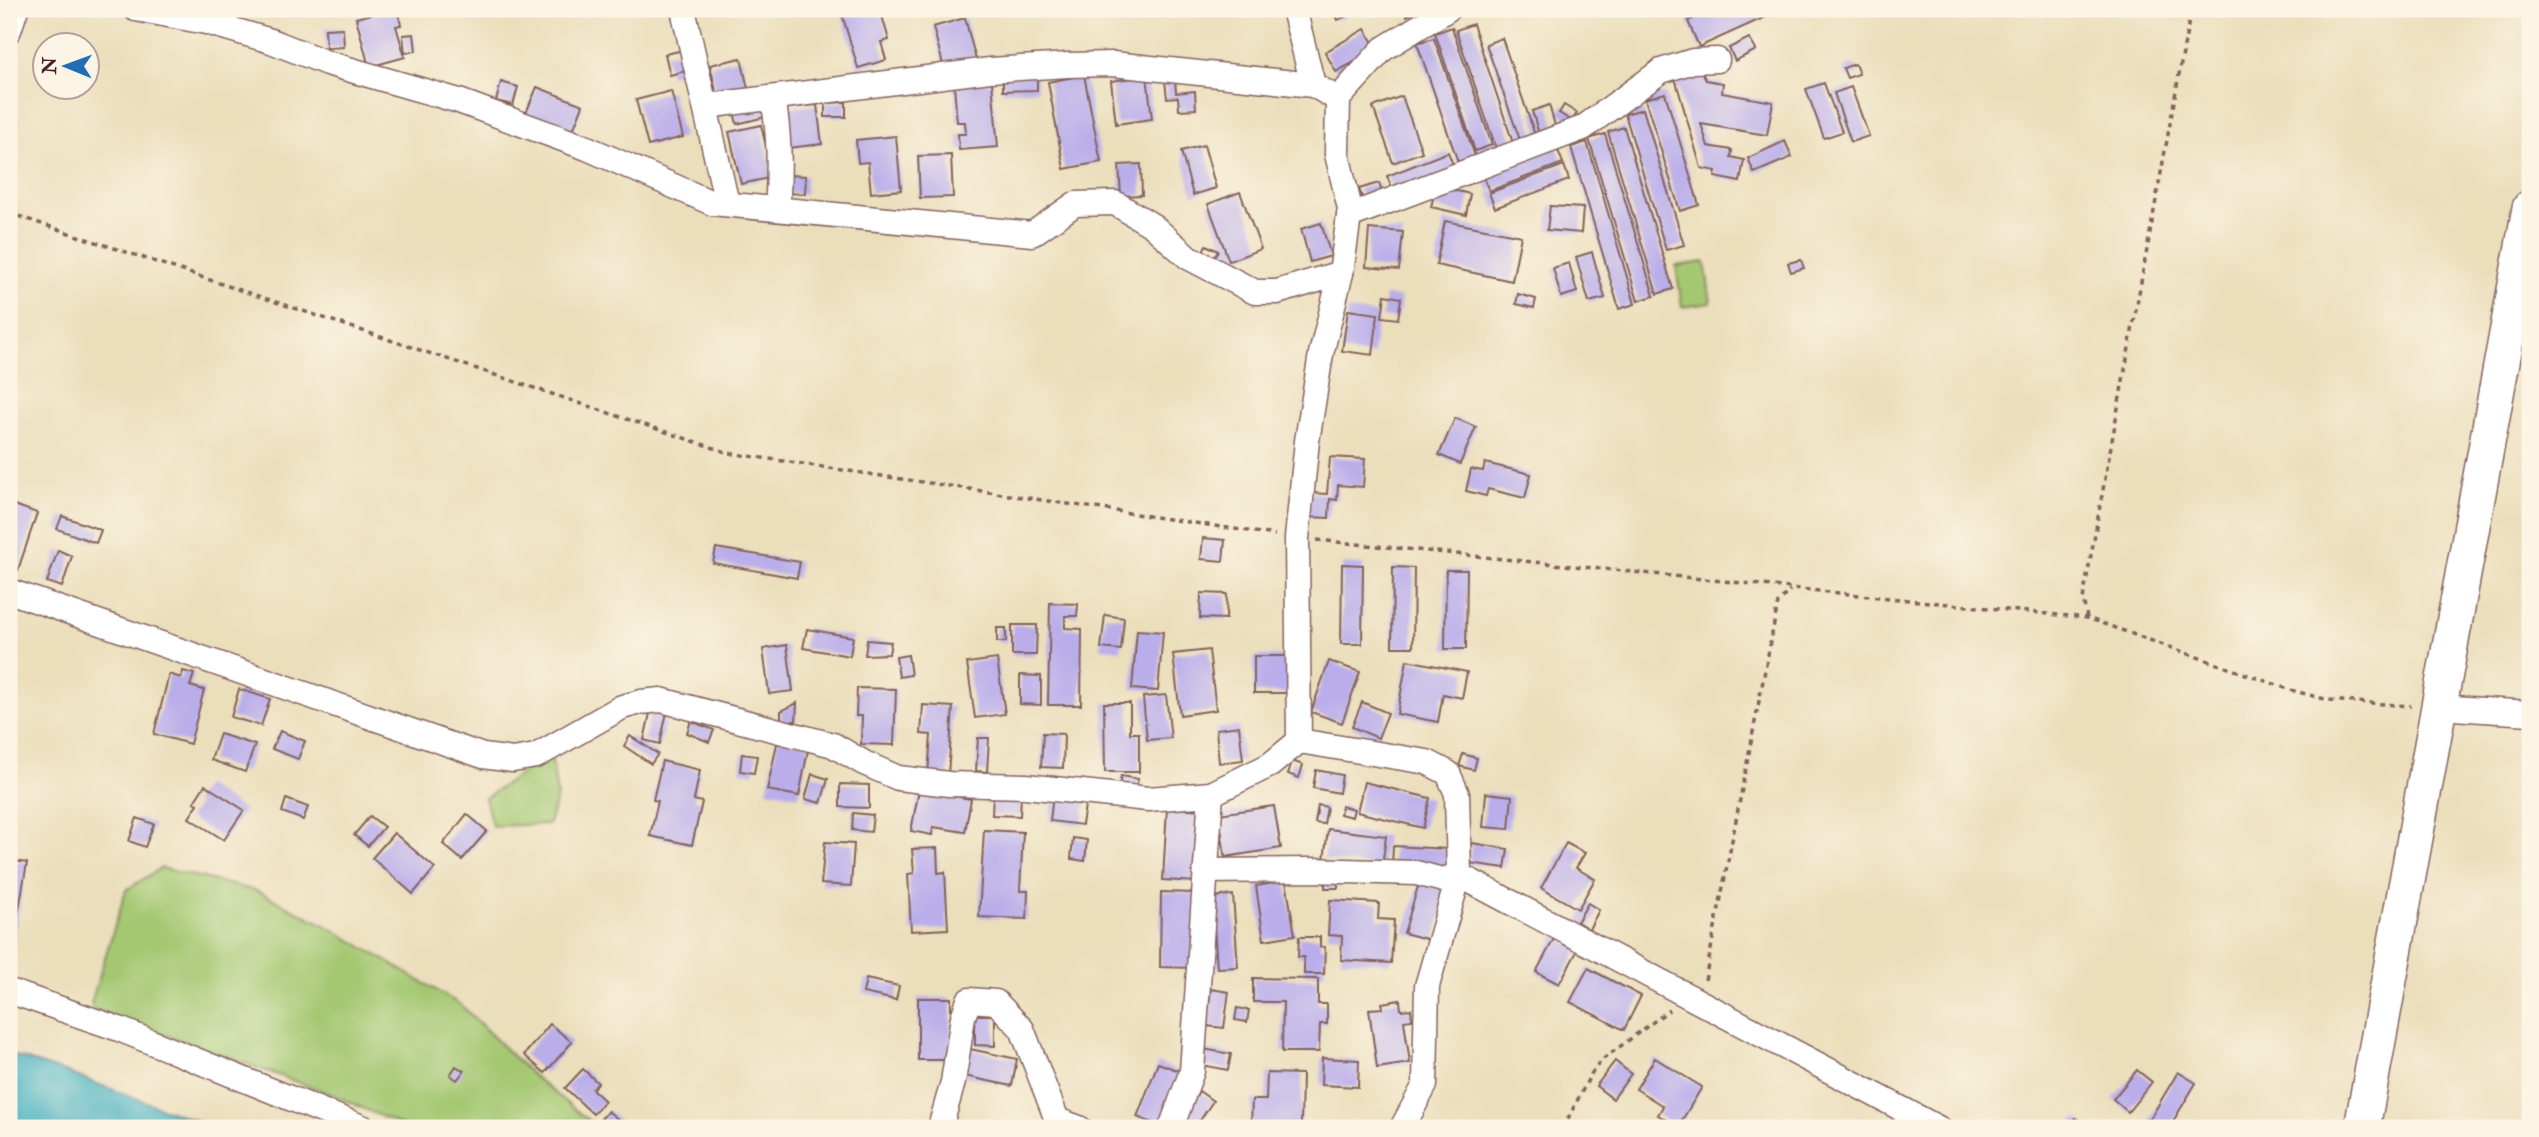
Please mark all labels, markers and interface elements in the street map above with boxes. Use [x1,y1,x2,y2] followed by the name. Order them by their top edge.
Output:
[32,32,102,102] north arrow
[38,56,62,75] text: N

